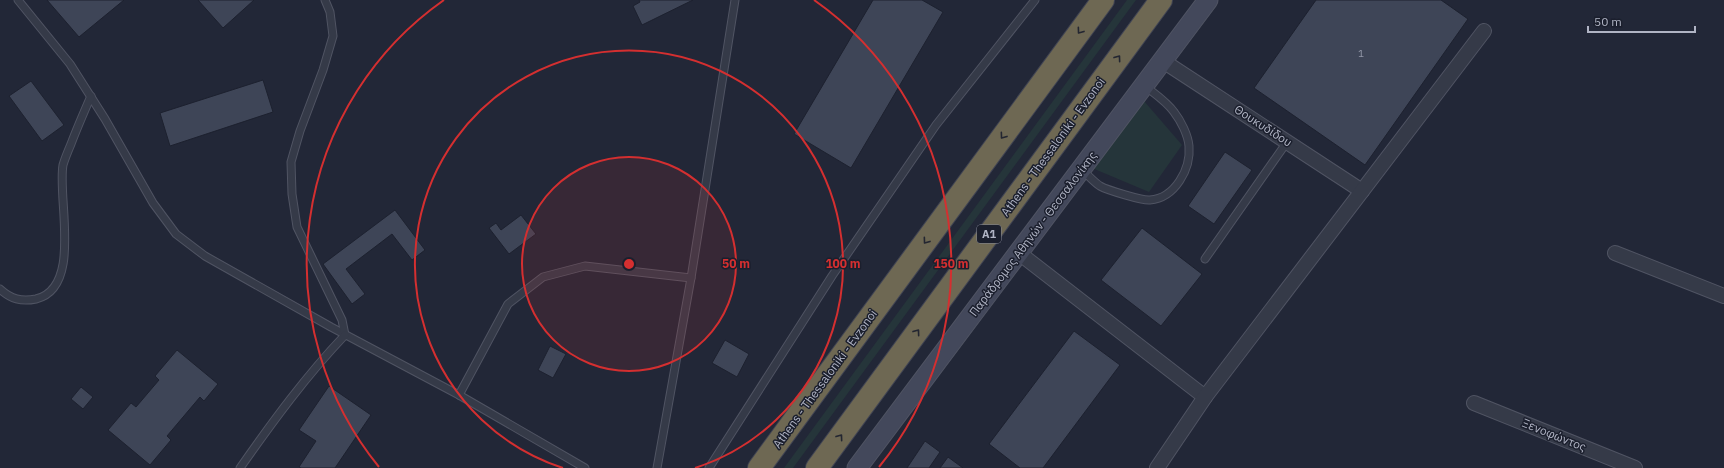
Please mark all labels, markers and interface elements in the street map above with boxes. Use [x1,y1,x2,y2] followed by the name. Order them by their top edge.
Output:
[1588,8,1695,34] scale bar
[1594,14,1622,29] text: 50 m
[1078,27,1085,34] one-way arrow
[1358,47,1364,60] house number: 1
[1113,55,1120,62] one-way arrow
[997,74,1108,219] street label: Athens - Thessaloniki - Evzonoi
[1232,101,1295,150] street label: Θουκυδίδου
[1001,132,1008,139] one-way arrow
[966,148,1100,319] street label: Παράδρομος Αθηνών - Θεσσαλονίκης
[977,225,1001,243] road number: Α1
[923,237,931,244] one-way arrow
[722,256,750,271] text: 50 m
[825,256,861,271] text: 100 m
[933,256,969,271] text: 150 m
[622,257,636,271] centre of rings
[769,306,880,451] street label: Athens - Thessaloniki - Evzonoi
[912,329,919,336] one-way arrow
[1520,415,1589,454] street label: Ξενοφώντος
[835,434,842,441] one-way arrow

